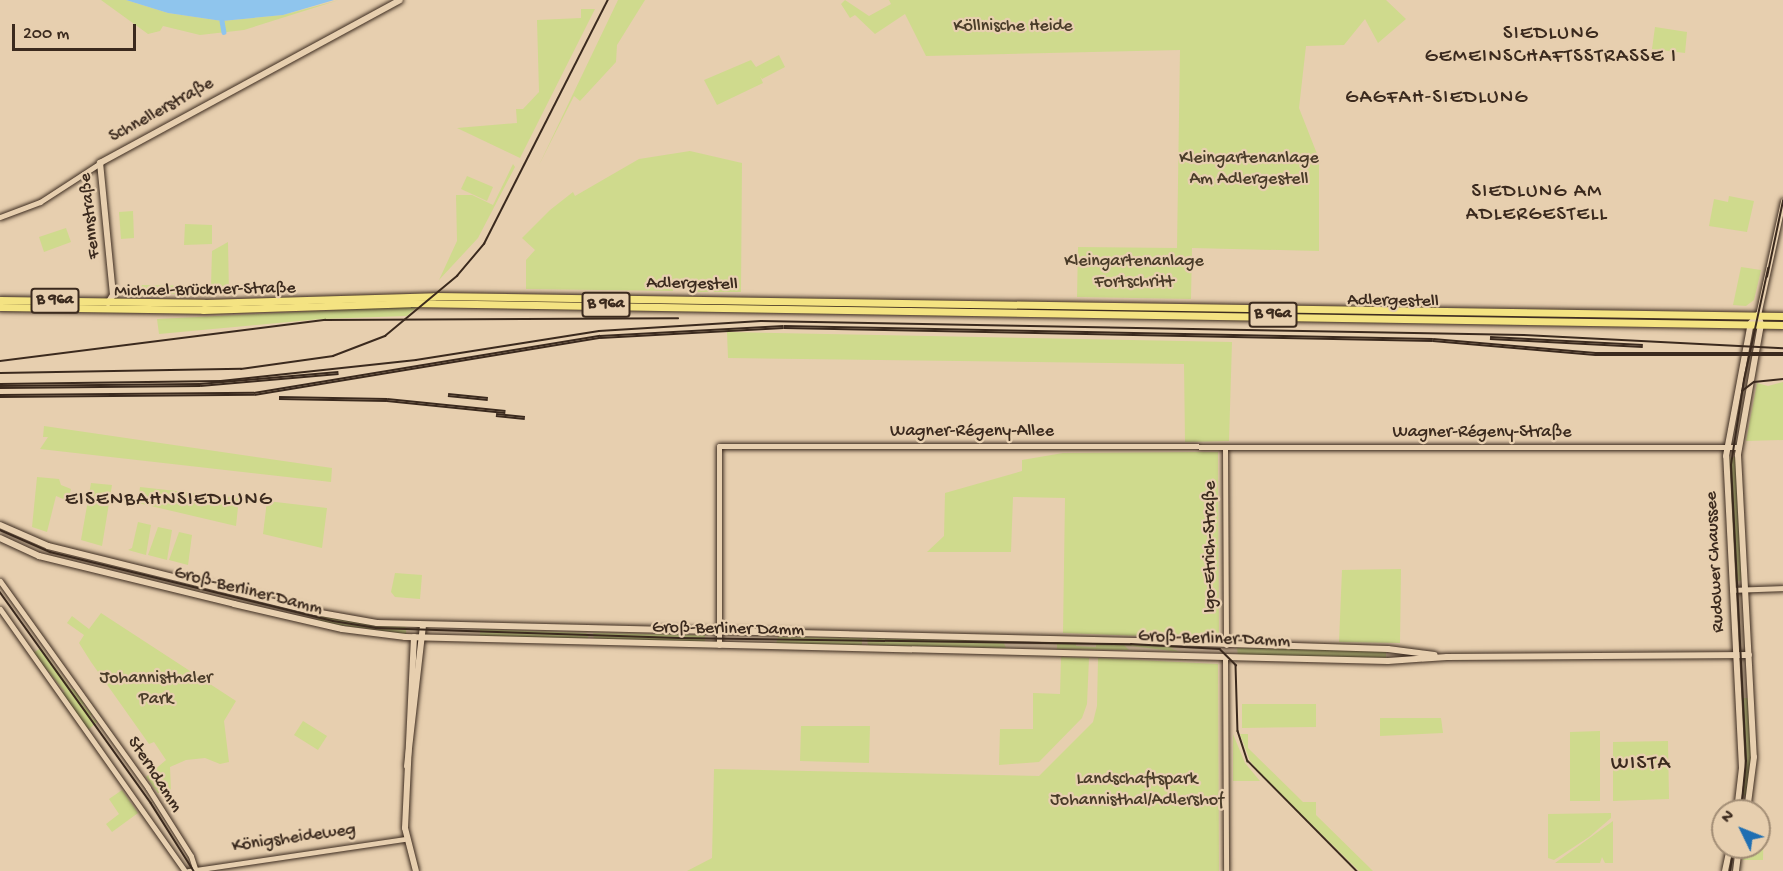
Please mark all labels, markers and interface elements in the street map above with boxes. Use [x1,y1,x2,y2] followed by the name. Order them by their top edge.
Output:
[15,12,140,50] scale bar
[954,16,1072,38] park label: Köllnische Heide
[1425,23,1677,70] district label: SIEDLUNG GEMEINSCHAFTSSTRASSE I
[23,24,69,45] text: 200 m
[106,73,218,149] street label: Schnellerstraße
[1345,86,1529,110] district label: GAGFAH-SIEDLUNG
[1179,149,1319,192] park label: Kleingartenanlage Am Adlergestell
[76,172,106,260] street label: Fennstraße
[1466,180,1608,227] district label: SIEDLUNG AM ADLERGESTELL
[1064,252,1204,294] park label: Kleingartenanlage Fortschritt
[646,273,738,297] street label: Adlergestell
[114,279,296,303] street label: Michael-Brückner-Straße
[29,288,80,314] road number: B 96a
[1347,290,1439,314] street label: Adlergestell
[580,292,632,318] road number: B 96a
[1248,302,1298,328] road number: B 96a
[890,421,1054,443] street label: Wagner-Régeny-Allee
[1392,422,1572,444] street label: Wagner-Régeny-Straße
[1200,481,1222,613] street label: Igo-Etrich-Straße
[65,488,273,512] district label: EISENBAHNSIEDLUNG
[1702,491,1730,633] street label: Rudower Chaussee
[172,563,324,621] street label: Groß-Berliner Damm
[652,618,804,642] street label: Groß-Berliner Damm
[1138,627,1290,653] street label: Groß-Berliner Damm
[100,669,212,712] park label: Johannisthaler Park
[122,733,186,817] street label: Sterndamm
[1611,752,1671,778] district label: WISTA
[1050,770,1224,812] park label: Landschaftspark Johannisthal/Adlershof
[1711,799,1771,859] north arrow
[1718,807,1739,828] text: N
[231,820,357,858] street label: Königsheideweg

